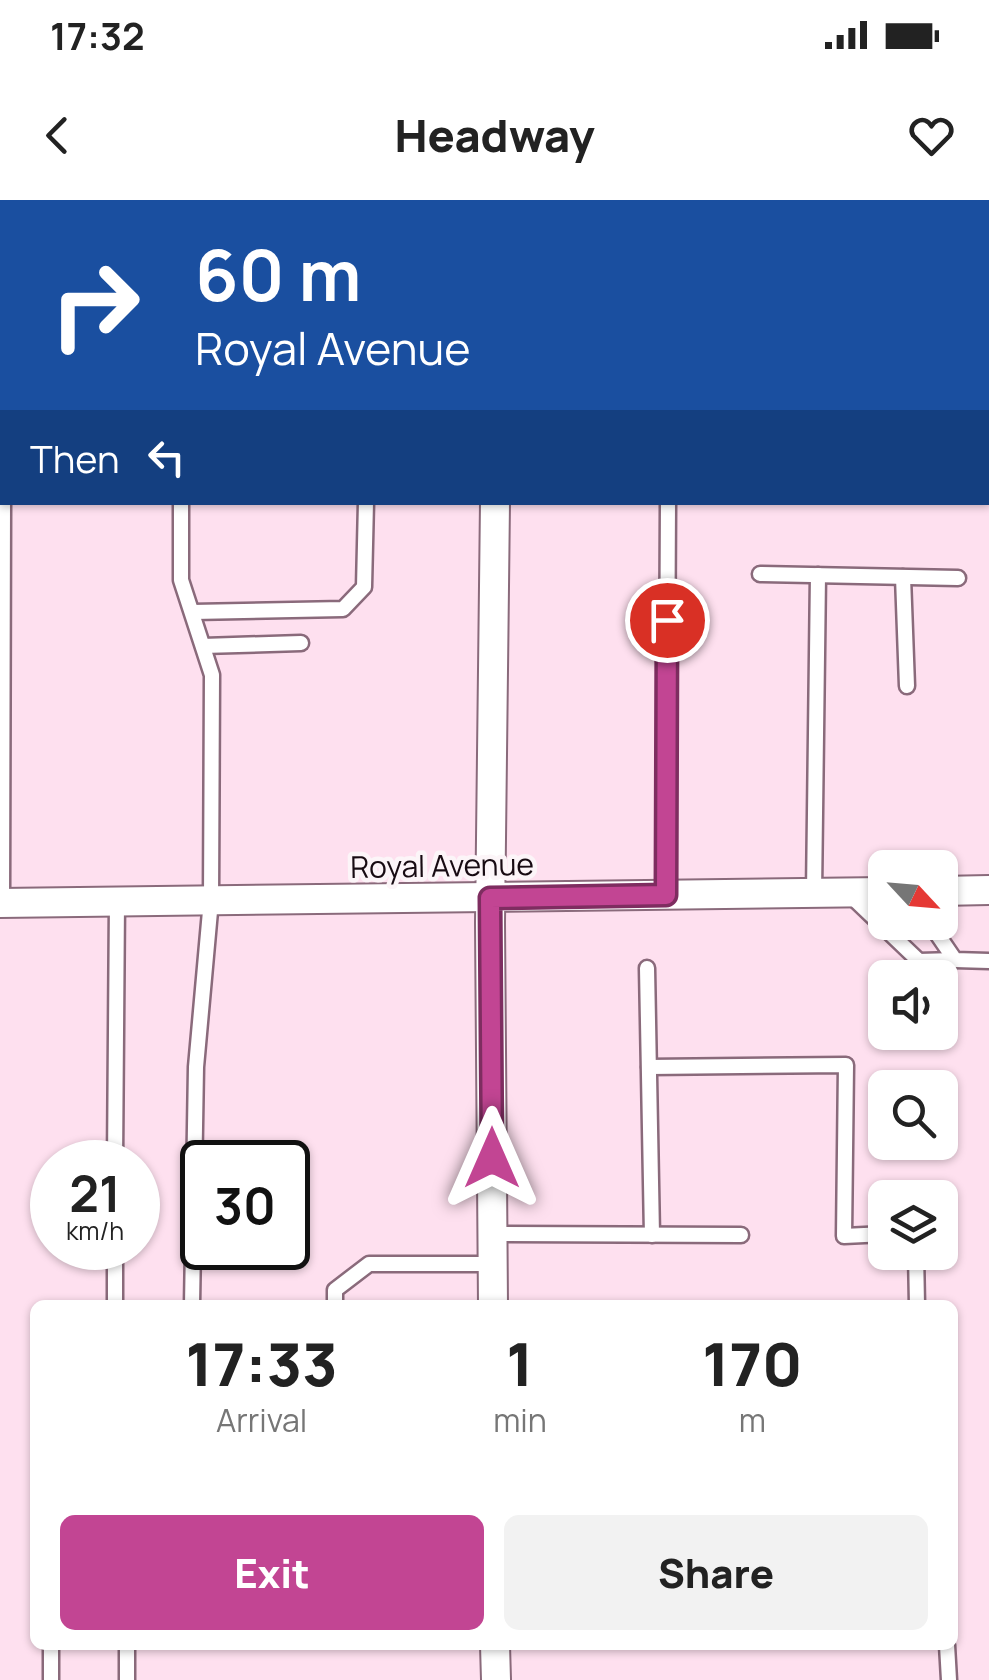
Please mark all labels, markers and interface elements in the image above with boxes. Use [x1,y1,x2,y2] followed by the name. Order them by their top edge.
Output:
[50,9,145,61] text: 17:32
[394,104,595,166] text: Headway
[30,108,85,163] icon: back
[904,108,959,163] icon: heart
[195,226,362,322] text: 60 m
[30,240,160,370] icon: right
[195,317,471,379] text: Royal Avenue
[139,430,194,485] icon: left
[30,432,119,484] text: Then
[625,578,710,663] pin
[640,593,695,648] icon: arrive
[350,843,534,887] street label: Royal Avenue
[868,850,958,940] north arrow
[868,850,958,1270] map controls
[868,960,958,1050] button: sound
[868,1070,958,1160] button: search
[440,1106,544,1210] position arrow
[180,1140,310,1270] speed limit sign: 30
[69,1159,121,1227] text: 21
[868,1180,958,1270] button: layers
[66,1213,124,1248] text: km/h
[185,1322,338,1404] text: 17:33
[506,1322,534,1404] text: 1
[702,1322,803,1404] text: 170
[216,1398,307,1442] text: Arrival
[493,1398,547,1442] text: min
[739,1398,766,1442] text: m
[60,1515,484,1630] button: Exit
[504,1515,928,1630] button: Share

